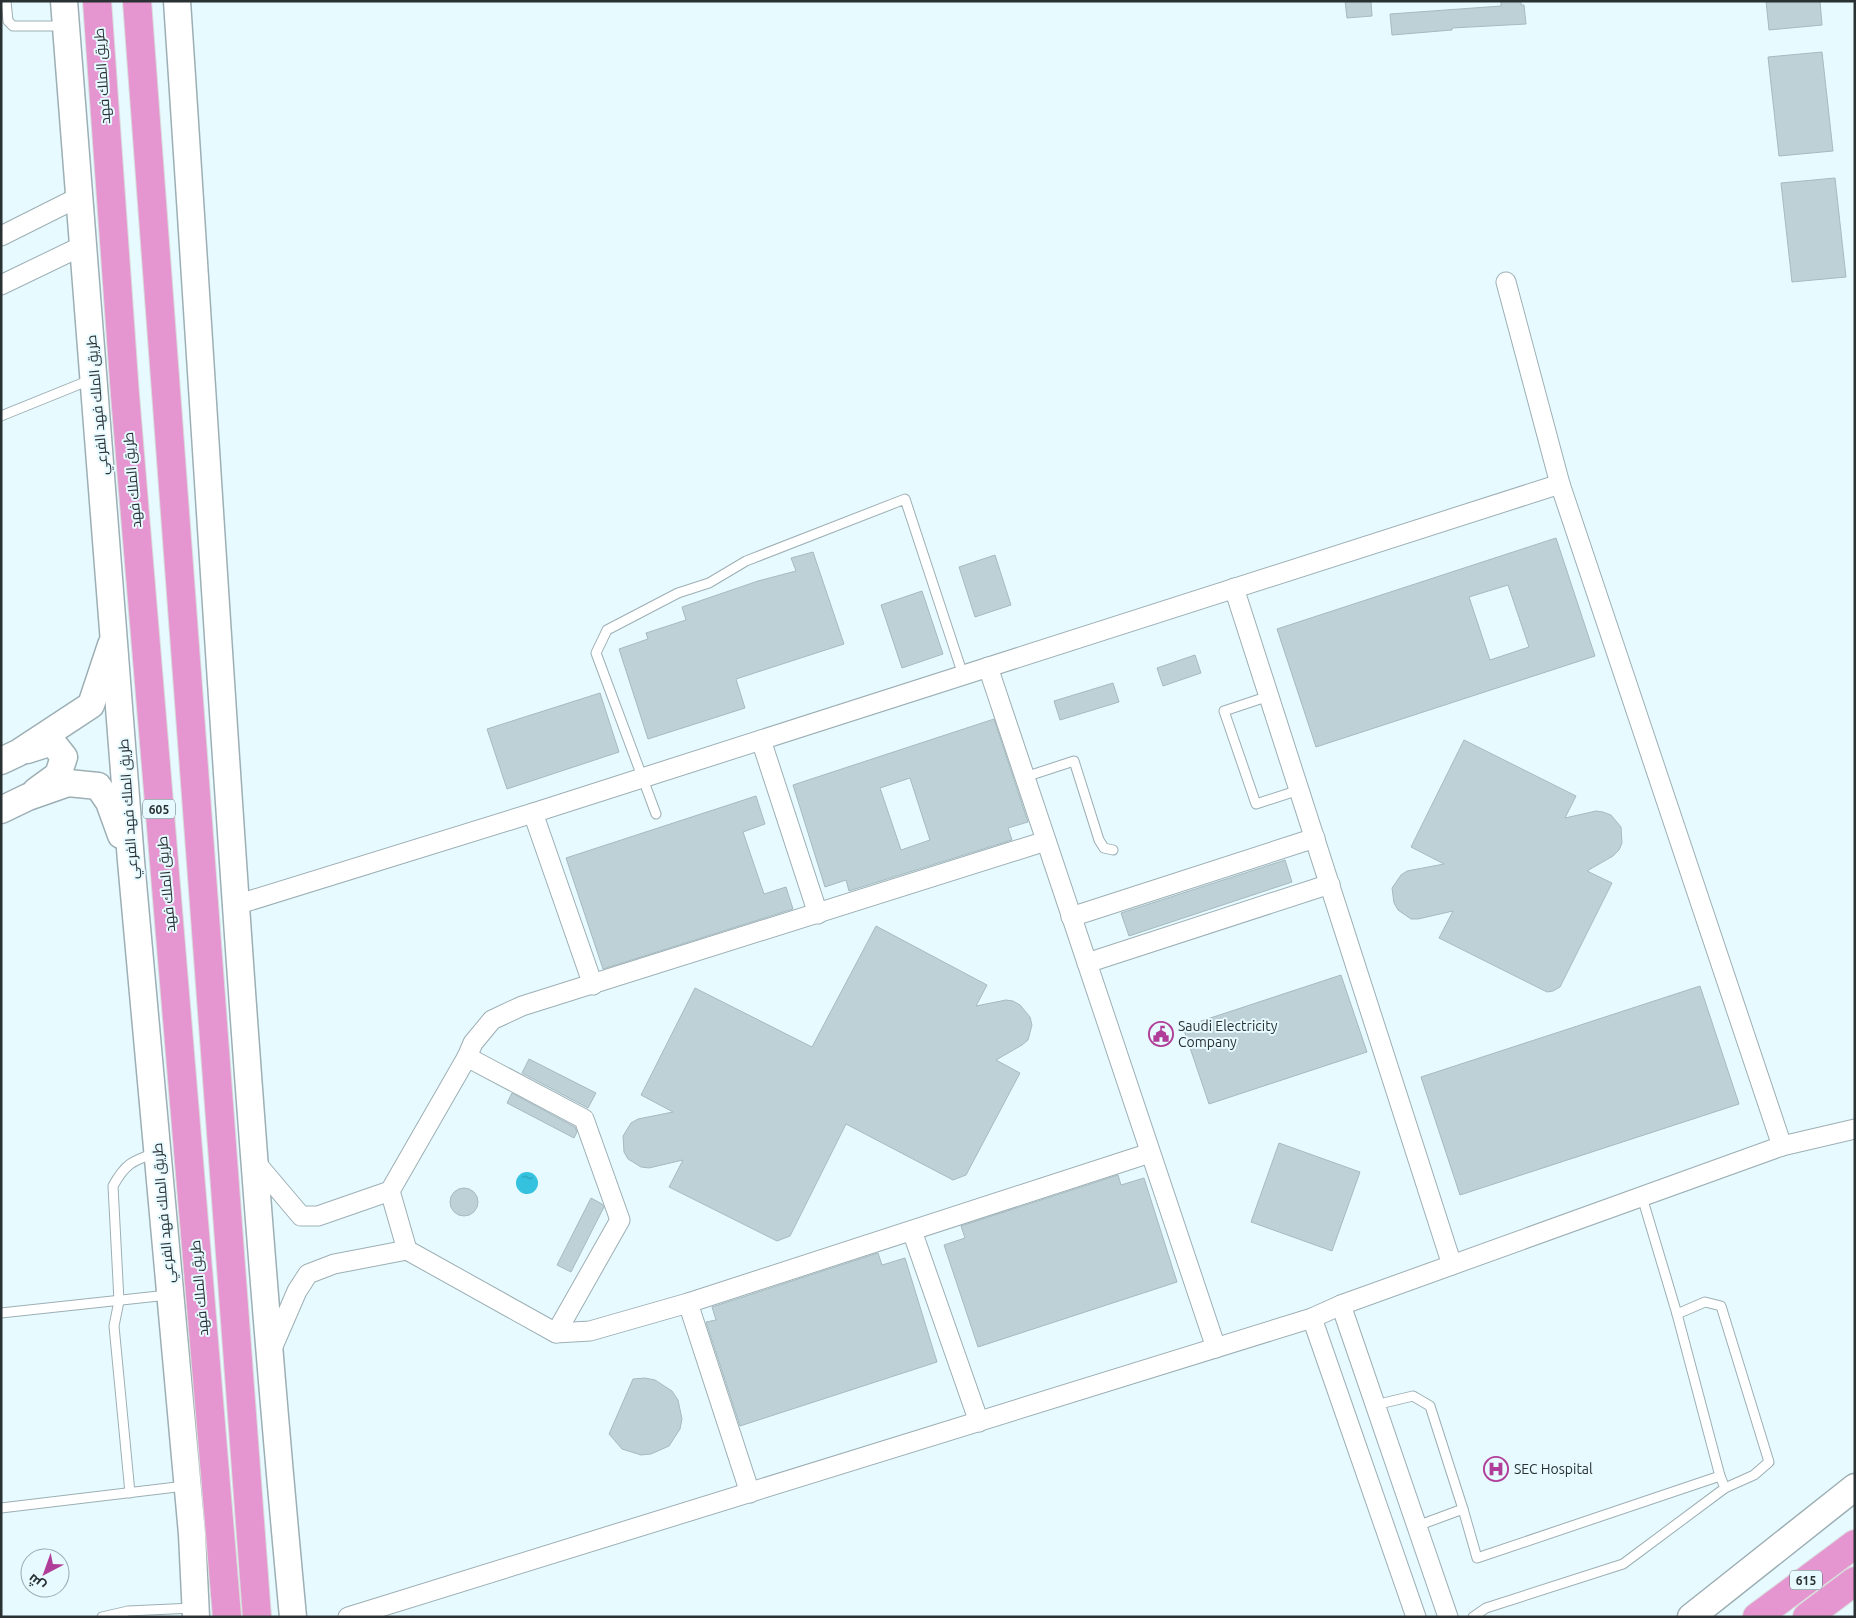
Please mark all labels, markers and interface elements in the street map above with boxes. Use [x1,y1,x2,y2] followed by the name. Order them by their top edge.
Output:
[91,27,114,125] street label: طريق الملك فهد
[83,334,115,476] street label: طريق الملك فهد الفرعي
[120,431,145,529] street label: طريق الملك فهد
[115,738,145,880] street label: طريق الملك فهد الفرعي
[143,800,175,819] road number: 605
[154,835,179,933] street label: طريق الملك فهد
[1178,1018,1278,1050] place label: Saudi Electricity Company
[1148,1021,1174,1047] public building icon: Saudi Electricity Company
[149,1142,181,1284] street label: طريق الملك فهد الفرعي
[187,1239,212,1337] street label: طريق الملك فهد
[1483,1456,1509,1482] hospital icon: SEC Hospital
[1514,1461,1593,1477] place label: SEC Hospital
[20,1548,70,1598] north arrow
[24,1570,49,1595] text: ش
[1790,1570,1822,1590] road number: 615

